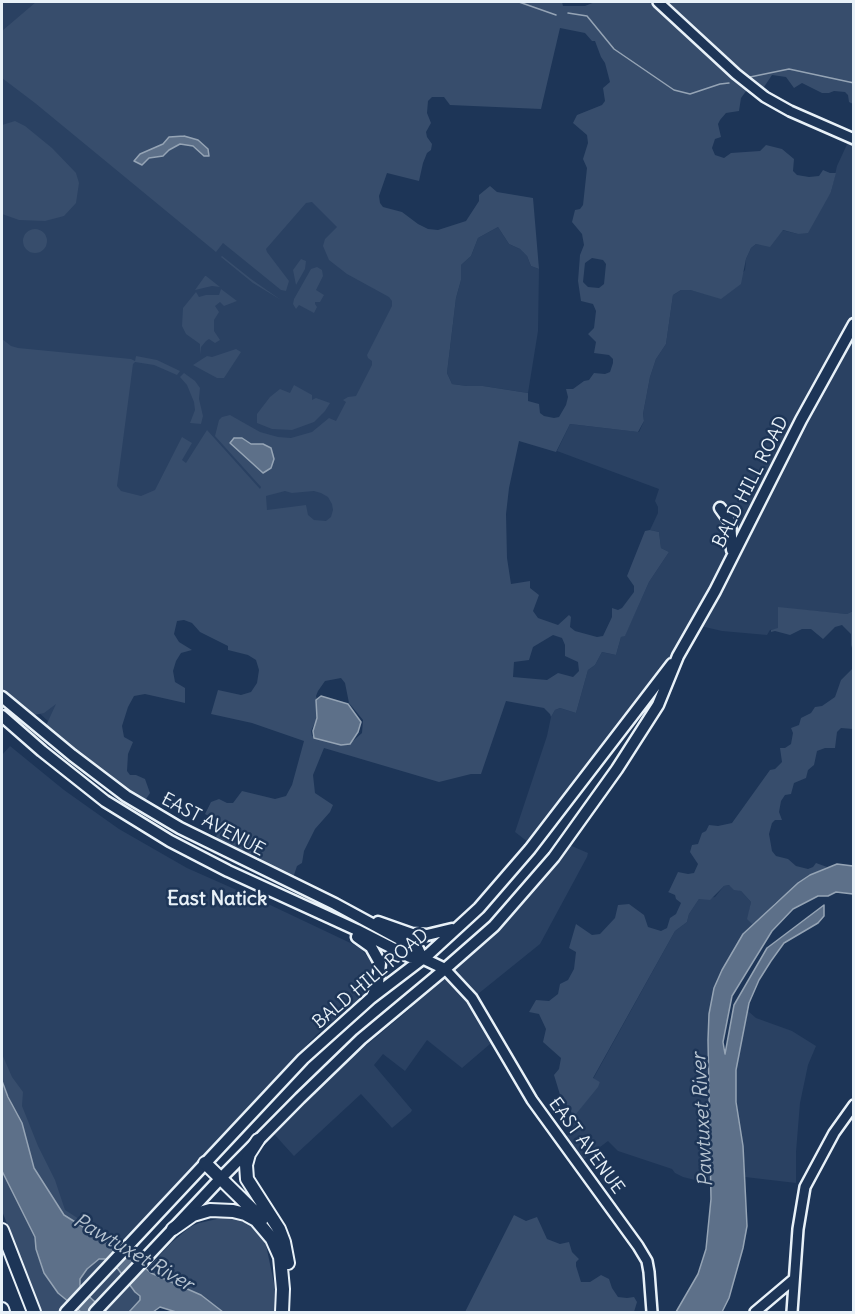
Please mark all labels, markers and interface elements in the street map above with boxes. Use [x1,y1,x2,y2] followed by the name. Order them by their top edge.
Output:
[709,413,793,551] street label: BALD HILL ROAD
[158,789,268,861] street label: EAST AVENUE
[167,887,267,911] district label: East Natick
[309,924,433,1034] street label: BALD HILL ROAD
[687,1052,719,1188] water label: Pawtuxet River
[544,1094,628,1198] street label: EAST AVENUE
[69,1209,197,1297] water label: Pawtuxet River

